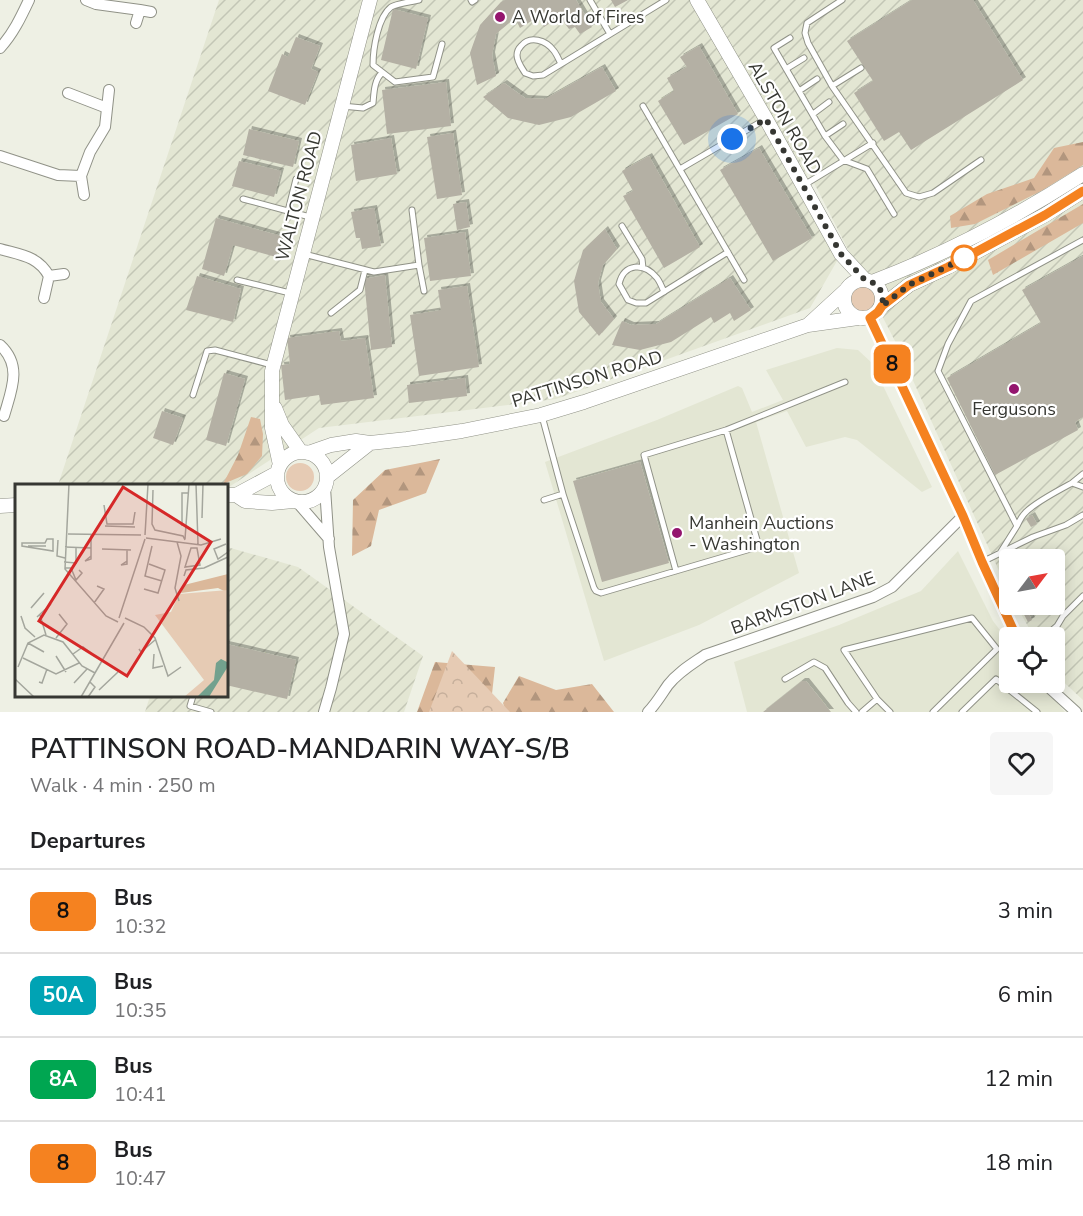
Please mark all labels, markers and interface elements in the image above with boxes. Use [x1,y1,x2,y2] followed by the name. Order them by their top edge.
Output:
[512,5,644,29] place label: A World of Fires
[493,10,507,24] marker: A World of Fires
[743,57,827,179] street label: ALSTON ROAD
[717,124,747,154] your location
[270,129,328,263] street label: WALTON ROAD
[951,245,977,271] unlabelled marker
[872,344,912,384] line badge: 8
[509,345,665,413] street label: PATTINSON ROAD
[886,350,898,378] text: 8
[1007,382,1021,396] marker: Fergusons
[972,397,1056,421] place label: Fergusons
[15,484,228,697] inset map
[689,511,834,556] place label: Manhein Auctions - Washington
[670,526,684,540] marker: Manhein Auctions - Washington
[999,549,1065,615] north arrow
[999,549,1065,693] map controls
[728,566,878,640] street label: BARMSTON LANE
[999,627,1065,693] button: locate
[30,730,570,768] text: PATTINSON ROAD-MANDARIN WAY-S/B
[990,732,1053,795] button: heart
[30,772,216,799] text: Walk · 4 min · 250 m
[30,826,145,856] text: Departures
[114,883,153,913] text: Bus
[998,896,1053,926] text: 3 min
[57,897,69,925] text: 8
[114,913,167,940] text: 10:32
[114,967,153,997] text: Bus
[998,980,1053,1010] text: 6 min
[43,981,83,1009] text: 50A
[114,997,167,1024] text: 10:35
[114,1051,153,1081] text: Bus
[985,1064,1053,1094] text: 12 min
[49,1065,77,1093] text: 8A
[114,1081,167,1108] text: 10:41
[114,1135,153,1165] text: Bus
[985,1148,1053,1178] text: 18 min
[57,1149,69,1177] text: 8
[114,1165,167,1192] text: 10:47

